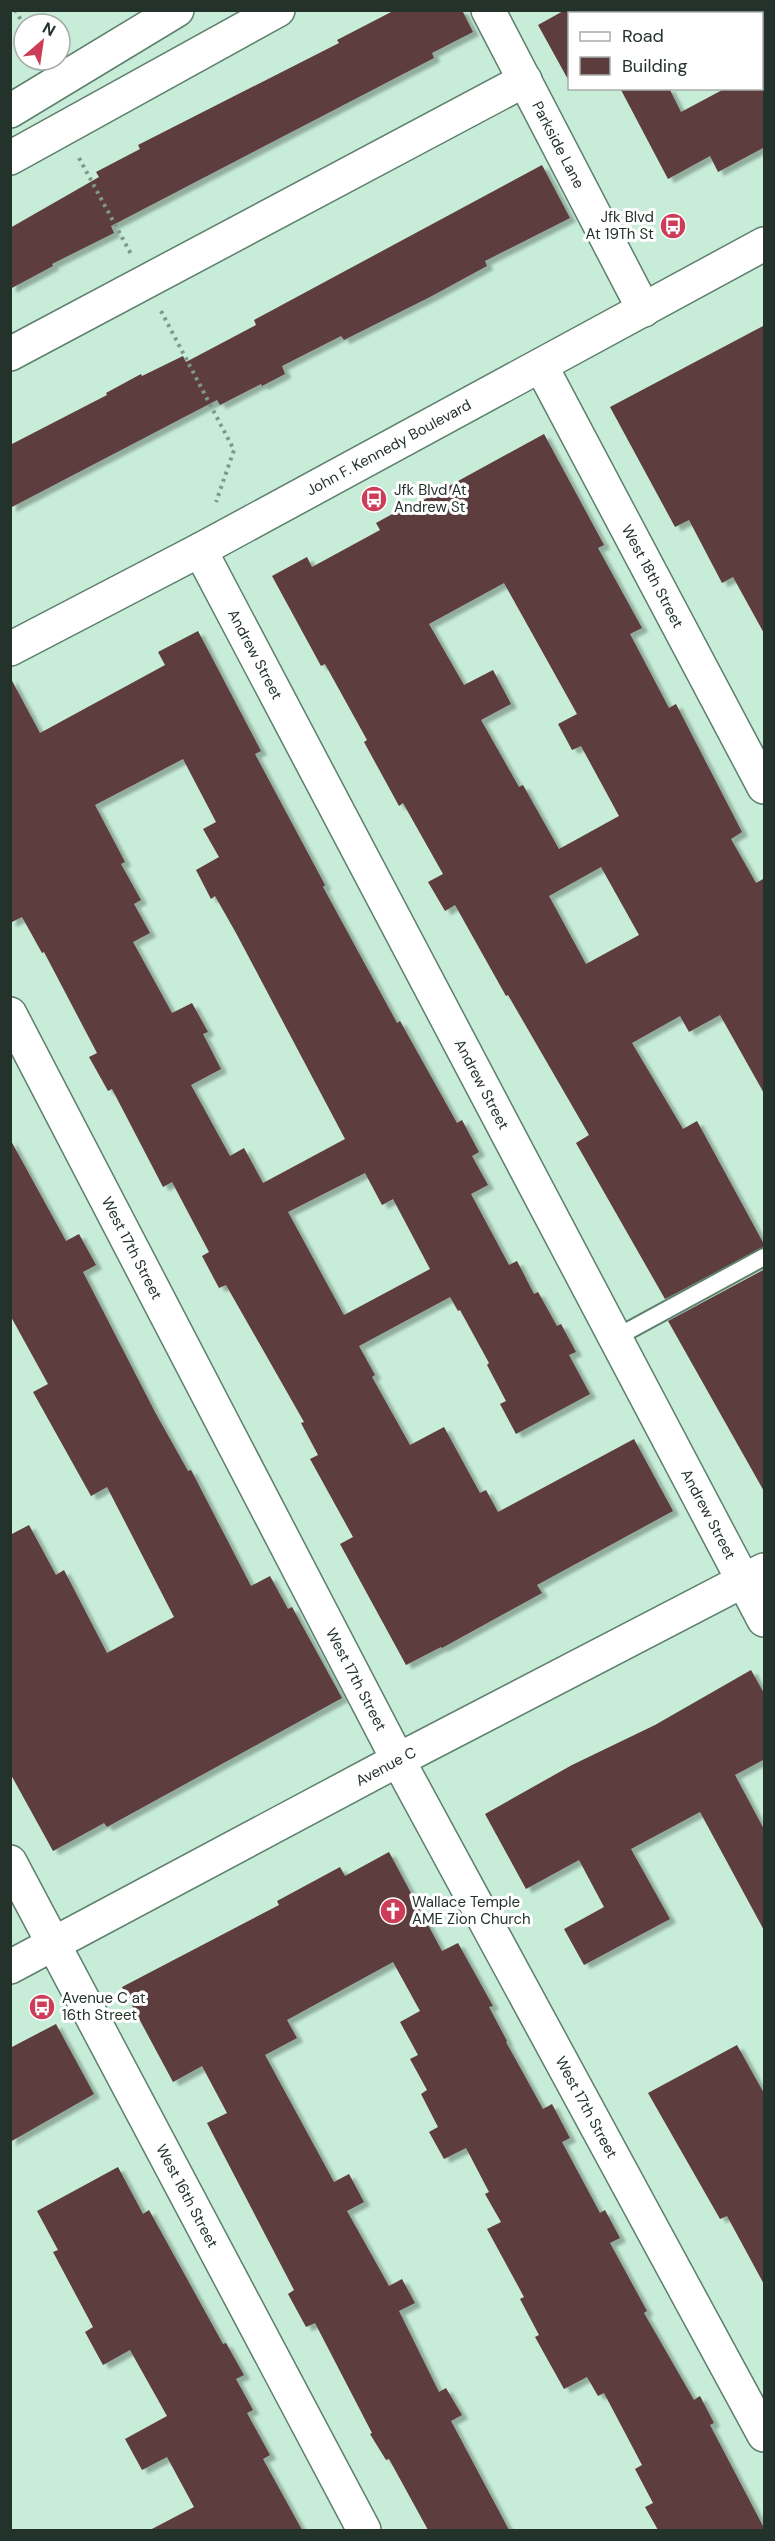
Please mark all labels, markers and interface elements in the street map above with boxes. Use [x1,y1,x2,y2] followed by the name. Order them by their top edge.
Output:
[12,12,72,72] north arrow
[568,12,763,90] legend
[39,17,59,41] text: N
[622,24,664,48] text: Road
[622,54,687,78] text: Building
[527,98,589,192] street label: Parkside Lane
[586,207,654,244] place label: Jfk Blvd At 19Th St
[658,211,688,241] bus stop icon: Jfk Blvd At 19Th St
[303,395,475,500] street label: John F. Kennedy Boulevard
[394,480,467,517] place label: Jfk Blvd At Andrew St
[359,484,389,514] bus stop icon: Jfk Blvd At Andrew St
[617,521,688,632] street label: West 18th Street
[223,606,287,703] street label: Andrew Street
[450,1036,514,1133] street label: Andrew Street
[97,1193,167,1303] street label: West 17th Street
[676,1466,740,1563] street label: Andrew Street
[321,1625,391,1734] street label: West 17th Street
[352,1742,420,1791] street label: Avenue C
[412,1892,531,1929] place label: Wallace Temple AME Zion Church
[378,1896,408,1926] church icon: Wallace Temple AME Zion Church
[62,1988,146,2025] place label: Avenue C at 16th Street
[27,1992,57,2022] bus stop icon: Avenue C at 16th Street
[551,2053,622,2162] street label: West 17th Street
[151,2141,223,2251] street label: West 16th Street

